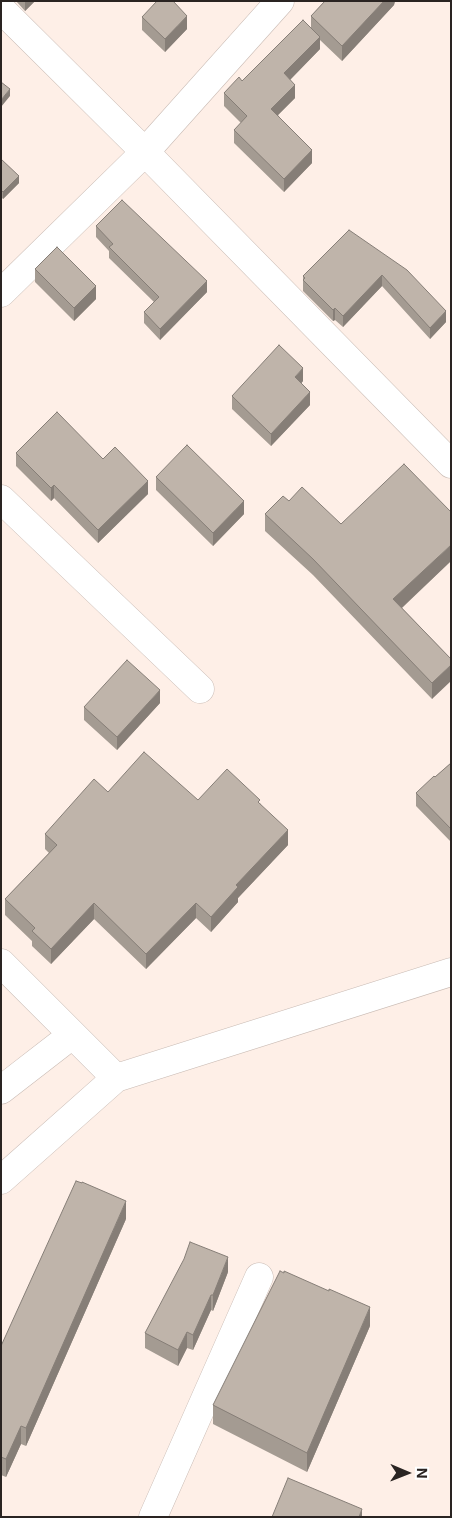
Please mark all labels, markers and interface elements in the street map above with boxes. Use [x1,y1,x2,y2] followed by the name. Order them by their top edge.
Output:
[382,1448,432,1498] north arrow
[414,1468,431,1479] text: N

